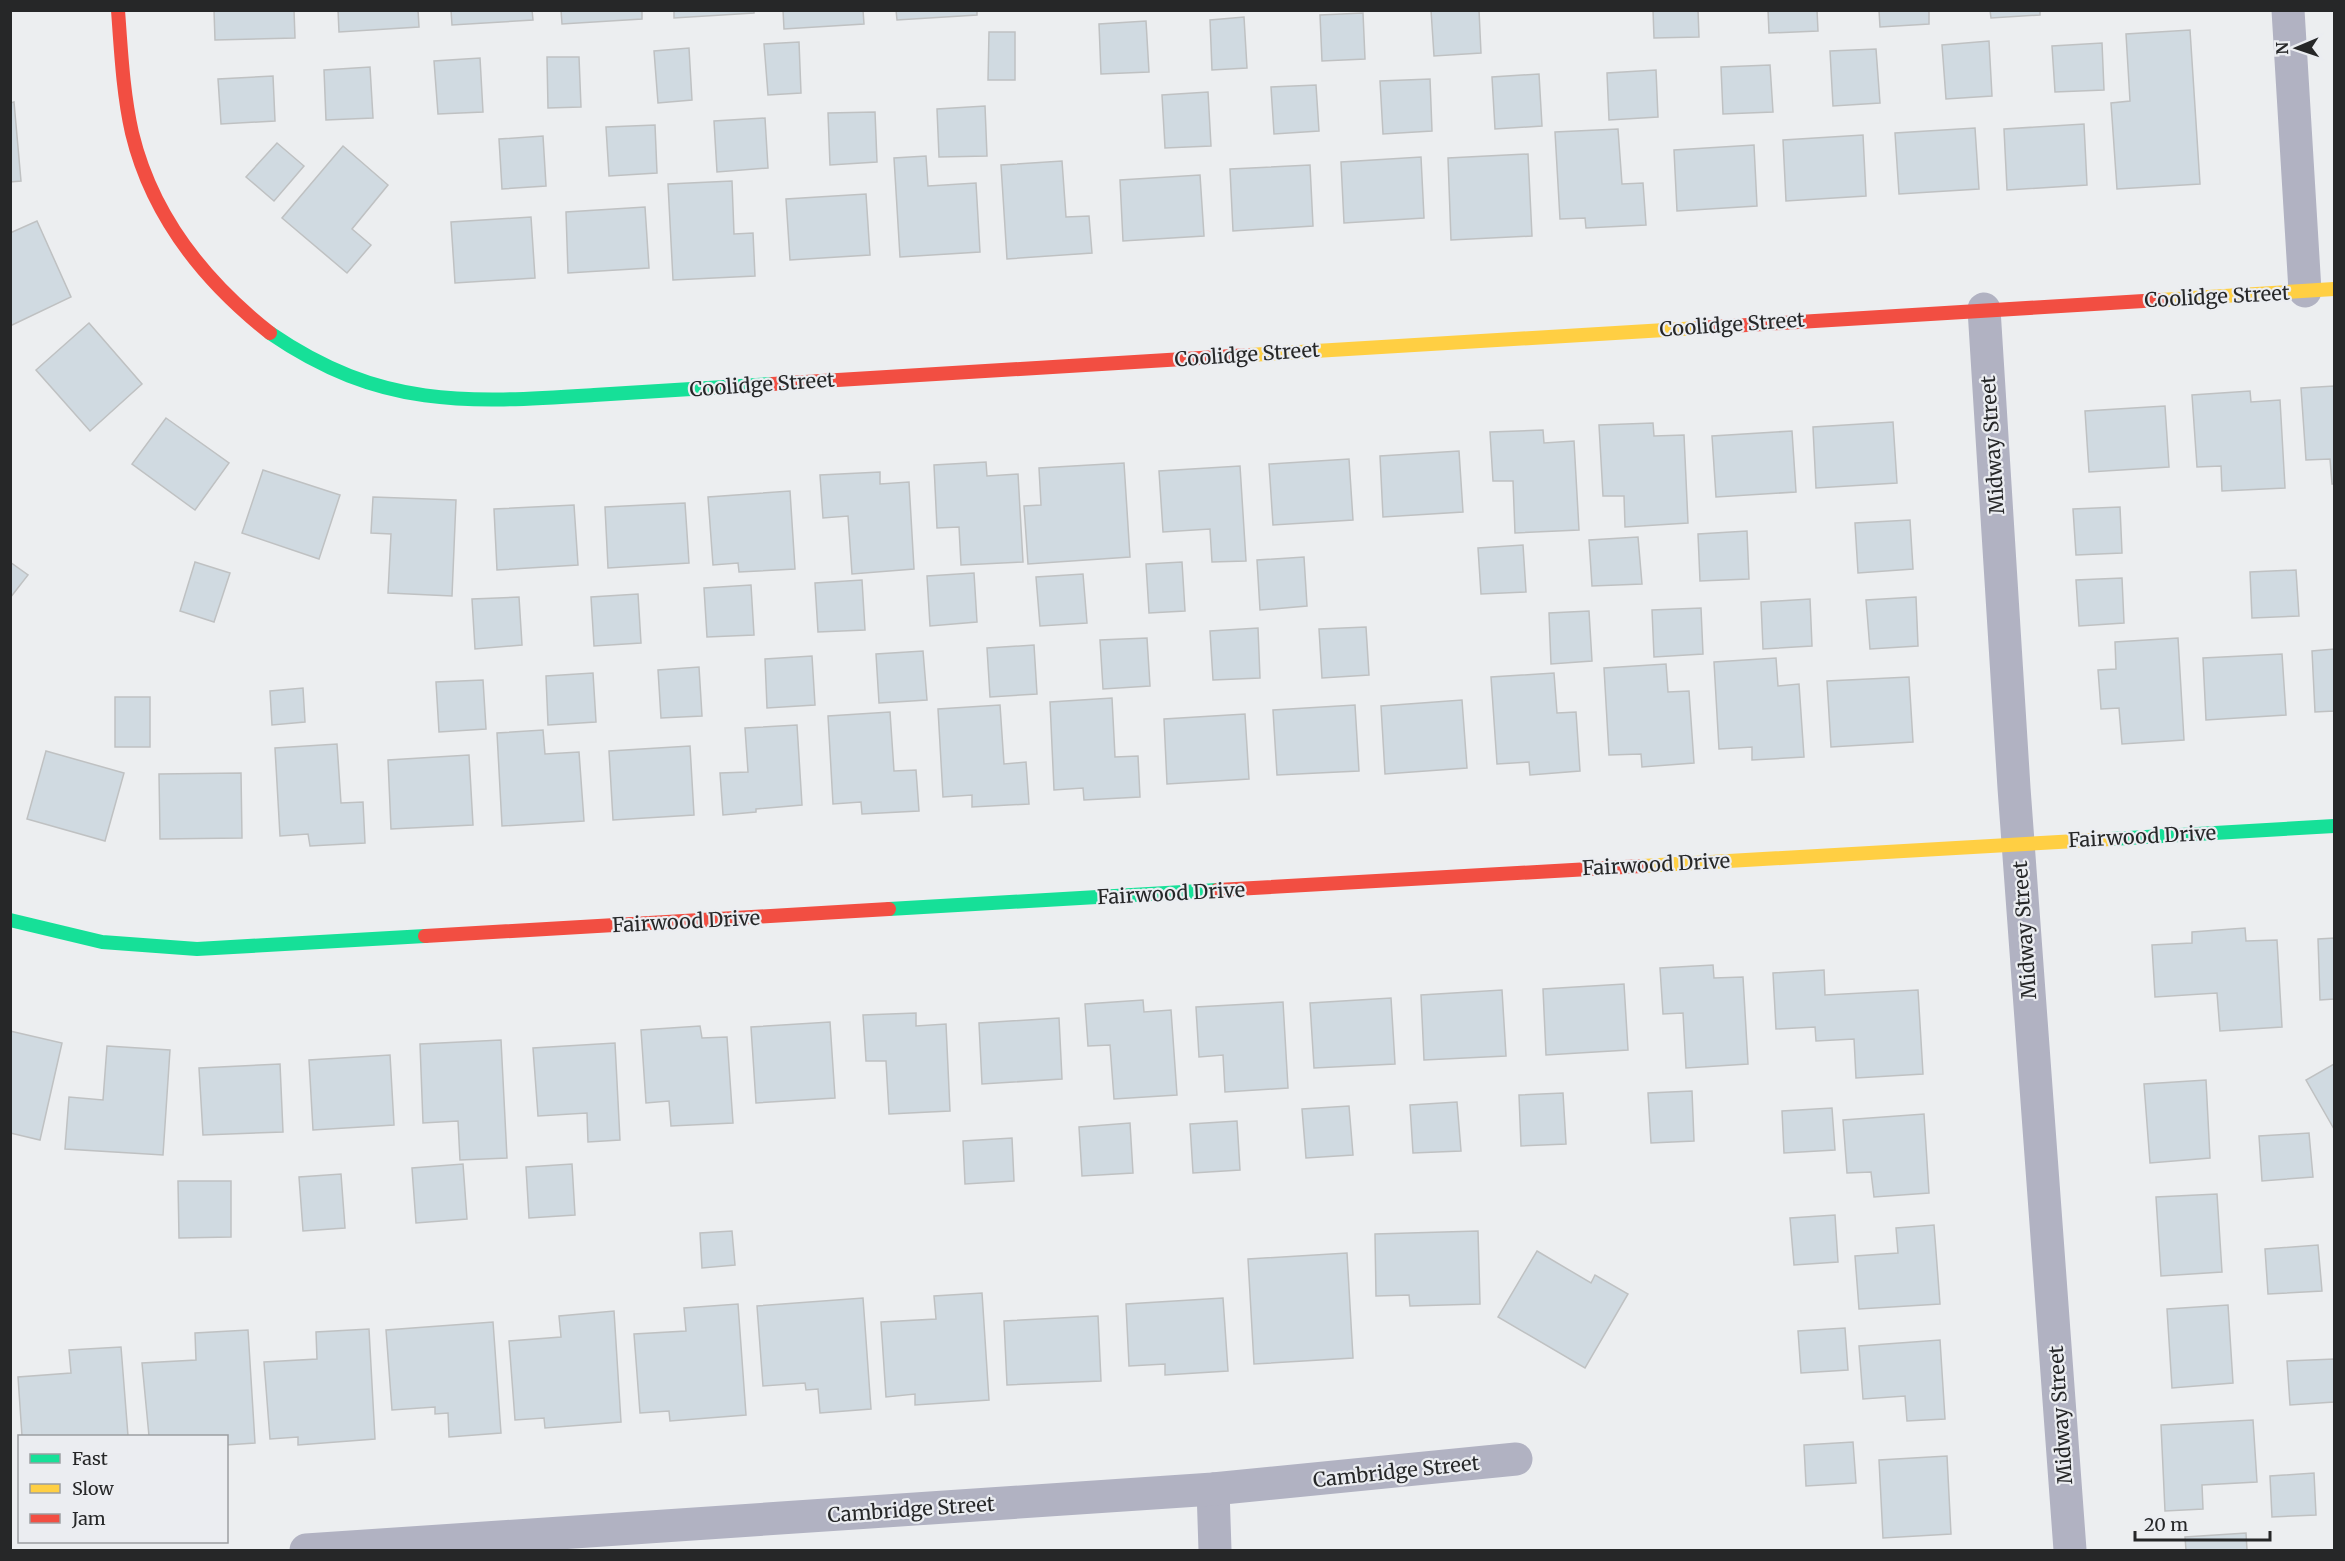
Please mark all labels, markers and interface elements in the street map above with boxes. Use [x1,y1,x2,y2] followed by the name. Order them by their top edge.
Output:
[2267,18,2327,78] north arrow
[2272,41,2292,55] text: N
[2144,280,2290,312] street label: Coolidge Street
[1659,306,1806,342] street label: Coolidge Street
[1174,336,1321,372] street label: Coolidge Street
[689,366,836,402] street label: Coolidge Street
[1975,375,2009,515] street label: Midway Street
[2067,820,2217,852] street label: Fairwood Drive
[1581,848,1731,880] street label: Fairwood Drive
[2007,860,2041,1000] street label: Midway Street
[1096,877,1246,909] street label: Fairwood Drive
[611,905,761,937] street label: Fairwood Drive
[2043,1345,2077,1485] street label: Midway Street
[18,1435,228,1543] legend
[72,1447,108,1470] text: Fast
[1312,1450,1481,1492] street label: Cambridge Street
[72,1477,115,1500] text: Slow
[827,1491,995,1527] street label: Cambridge Street
[2135,1504,2270,1542] scale bar
[71,1507,106,1530] text: Jam
[2144,1513,2188,1536] text: 20 m

